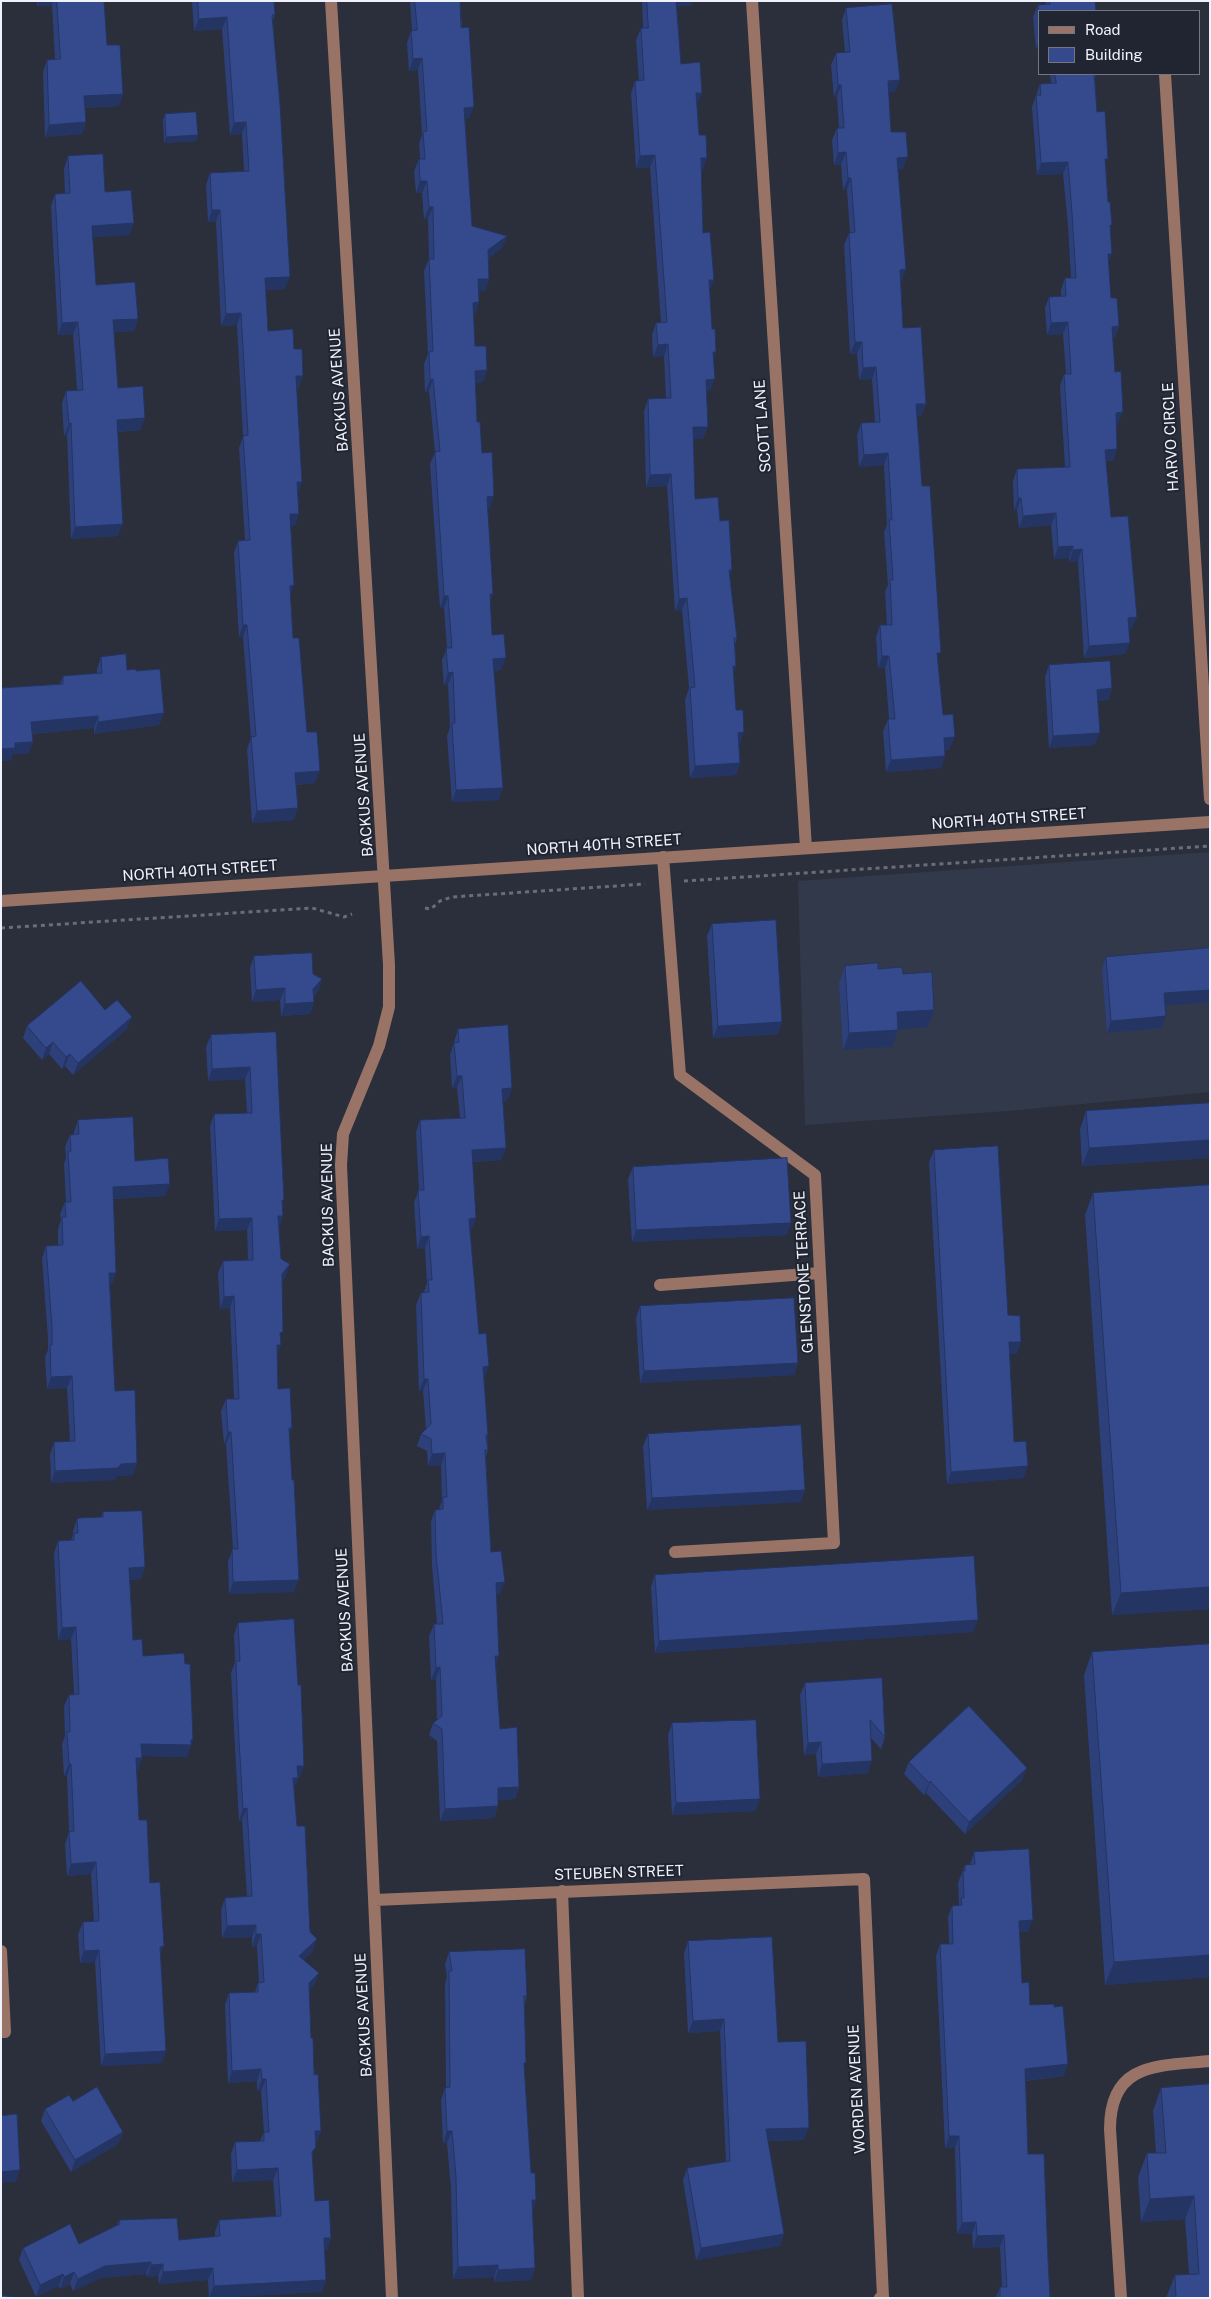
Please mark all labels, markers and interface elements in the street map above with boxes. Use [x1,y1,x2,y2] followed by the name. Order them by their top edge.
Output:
[1038,10,1201,75] legend
[1085,21,1121,38] text: Road
[1085,46,1143,63] text: Building
[326,327,352,453] street label: BACKUS AVENUE
[751,379,775,473] street label: SCOTT LANE
[1159,382,1183,492] street label: HARVO CIRCLE
[351,732,377,858] street label: BACKUS AVENUE
[931,805,1087,833] street label: NORTH 40TH STREET
[526,831,682,859] street label: NORTH 40TH STREET
[122,857,278,885] street label: NORTH 40TH STREET
[318,1143,338,1267] street label: BACKUS AVENUE
[791,1190,817,1354] street label: GLENSTONE TERRACE
[333,1548,357,1672] street label: BACKUS AVENUE
[554,1862,684,1884] street label: STEUBEN STREET
[352,1953,376,2077] street label: BACKUS AVENUE
[845,2024,869,2154] street label: WORDEN AVENUE

